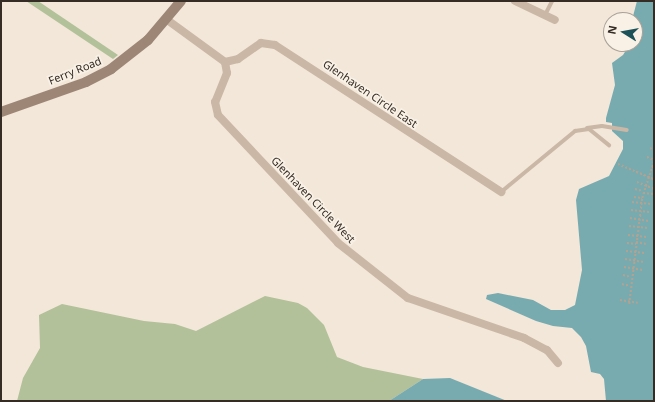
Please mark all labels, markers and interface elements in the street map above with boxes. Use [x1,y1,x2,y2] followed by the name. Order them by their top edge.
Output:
[603,12,643,52] north arrow
[603,24,620,36] text: N
[47,54,103,88] street label: Ferry Road
[320,57,420,131] street label: Glenhaven Circle East
[268,154,358,246] street label: Glenhaven Circle West

